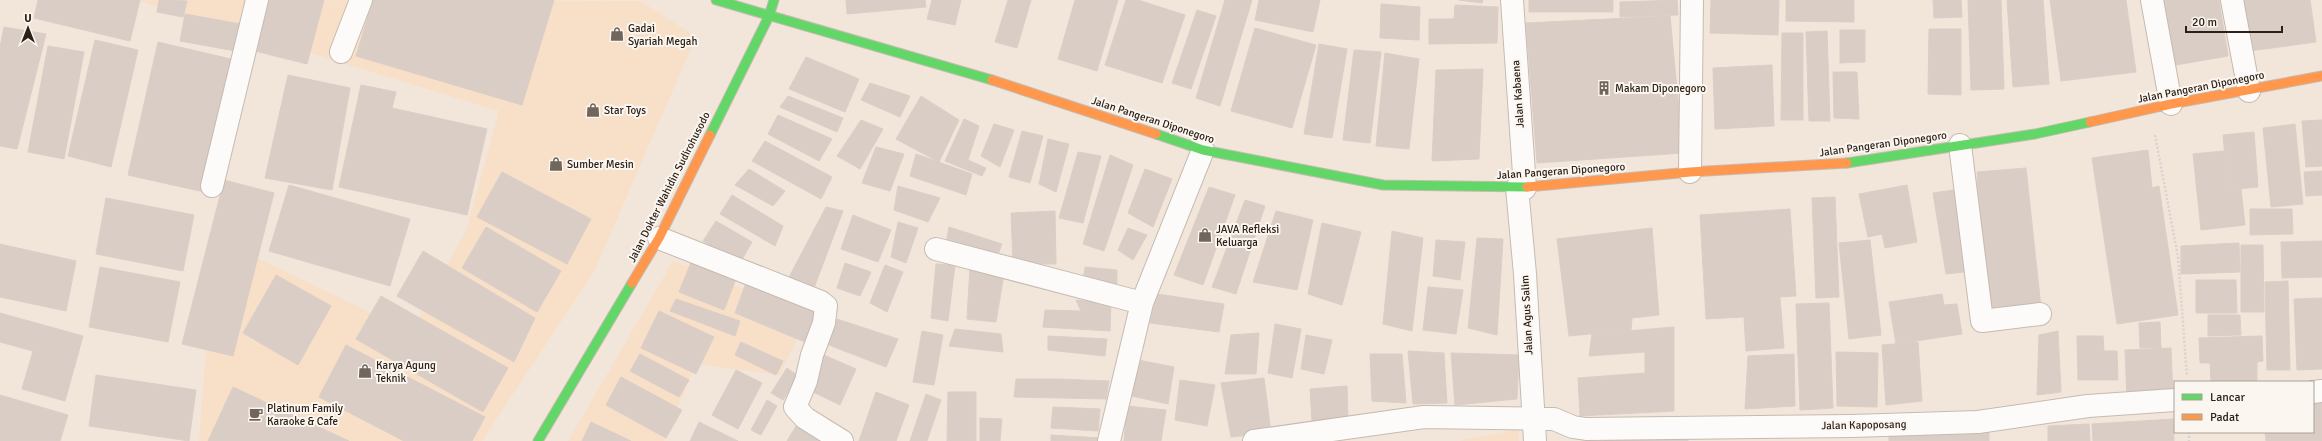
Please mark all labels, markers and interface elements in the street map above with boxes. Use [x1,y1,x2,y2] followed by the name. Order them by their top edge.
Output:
[8,8,48,48] north arrow
[2186,8,2282,34] scale bar
[24,12,32,25] text: U
[2192,15,2217,30] text: 20 m
[628,22,697,48] place label: Gadai Syariah Megah
[609,26,625,42] shop icon: Gadai Syariah Megah
[1509,59,1527,128] street label: Jalan Kabaena
[2137,68,2266,106] street label: Jalan Pangeran Diponegoro
[1596,80,1612,96] building icon: Makam Diponegoro
[1615,82,1706,95] place label: Makam Diponegoro
[1090,94,1216,146] street label: Jalan Pangeran Diponegoro
[585,102,601,118] shop icon: Star Toys
[604,104,646,117] place label: Star Toys
[625,109,713,264] street label: Jalan Dokter Wahidin Sudirohusodo
[1818,129,1948,159] street label: Jalan Pangeran Diponegoro
[548,156,564,172] shop icon: Sumber Mesin
[567,158,634,171] place label: Sumber Mesin
[1496,160,1626,182] street label: Jalan Pangeran Diponegoro
[1216,223,1279,249] place label: JAVA Refleksi Keluarga
[1197,227,1213,243] shop icon: JAVA Refleksi Keluarga
[1518,275,1536,355] street label: Jalan Agus Salim
[376,359,436,385] place label: Karya Agung Teknik
[357,363,373,379] shop icon: Karya Agung Teknik
[2174,381,2314,433] legend
[2210,390,2246,405] text: Lancar
[267,402,344,428] place label: Platinum Family Karaoke & Cafe
[248,406,264,422] cafe icon: Platinum Family Karaoke & Cafe
[2210,410,2239,425] text: Padat
[1821,418,1907,432] street label: Jalan Kapoposang

